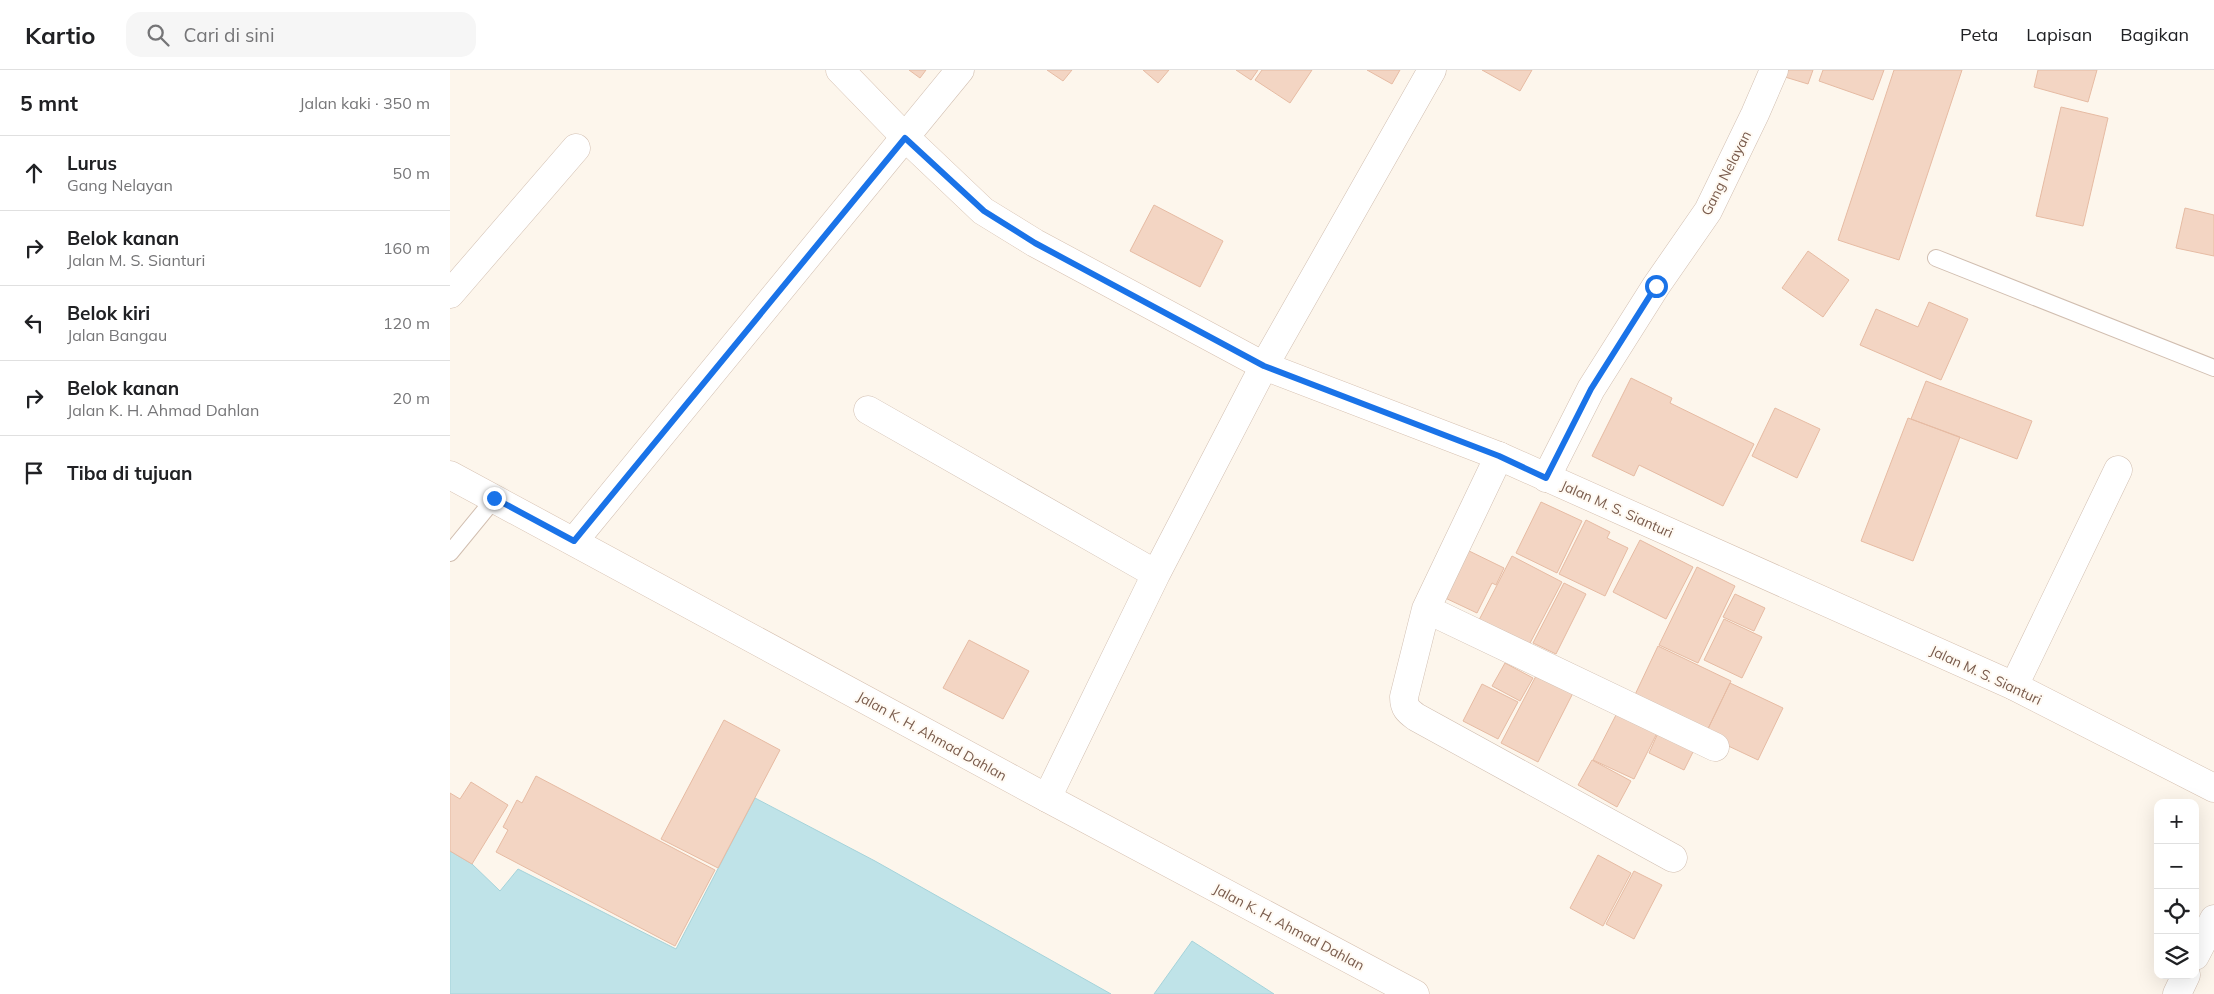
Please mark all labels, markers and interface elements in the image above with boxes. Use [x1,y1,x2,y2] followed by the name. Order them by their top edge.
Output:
[126,12,476,57] search box
[25,20,96,50] text: Kartio
[144,21,172,49] icon: search
[184,23,275,47] text: Cari di sini
[1960,23,1998,46] text: Peta
[2026,23,2092,46] text: Lapisan
[2120,23,2189,46] text: Bagikan
[20,90,78,116] text: 5 mnt
[299,93,430,113] text: Jalan kaki · 350 m
[1697,128,1755,218] street label: Gang Nelayan
[67,151,117,175] text: Lurus
[20,159,48,187] icon: ahead
[393,163,430,183] text: 50 m
[67,175,173,195] text: Gang Nelayan
[67,226,179,250] text: Belok kanan
[20,234,48,262] icon: right
[383,238,430,258] text: 160 m
[67,250,205,270] text: Jalan M. S. Sianturi
[1645,275,1668,298] route start
[67,301,150,325] text: Belok kiri
[20,309,48,337] icon: left
[383,313,430,333] text: 120 m
[67,325,167,345] text: Jalan Bangau
[67,376,179,400] text: Belok kanan
[20,384,48,412] icon: right
[393,388,430,408] text: 20 m
[67,400,259,420] text: Jalan K. H. Ahmad Dahlan
[20,459,48,487] icon: arrive
[67,461,192,485] text: Tiba di tujuan
[1558,476,1676,542] street label: Jalan M. S. Sianturi
[483,487,506,510] route end
[1927,641,2045,709] street label: Jalan M. S. Sianturi
[854,687,1010,785] street label: Jalan K. H. Ahmad Dahlan
[2154,799,2199,979] map controls
[2154,799,2199,844] button: +
[2154,844,2199,889] button: −
[1210,880,1368,974] street label: Jalan K. H. Ahmad Dahlan
[2154,889,2199,934] button: locate
[2154,934,2199,979] button: layers

